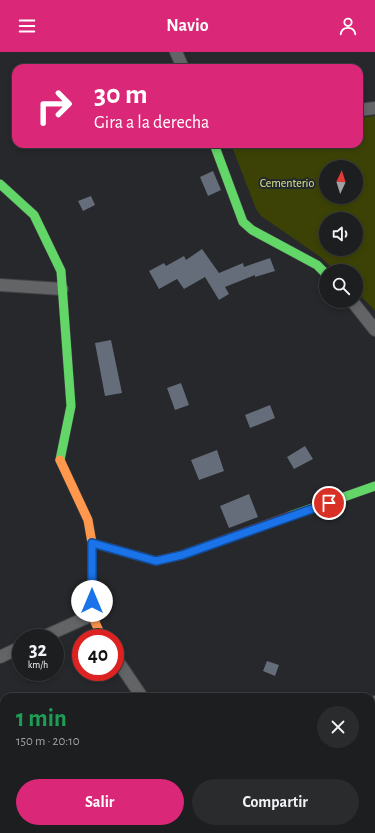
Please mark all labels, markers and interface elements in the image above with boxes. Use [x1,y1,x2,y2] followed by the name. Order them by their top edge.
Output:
[16,15,38,37] icon: menu
[337,15,359,37] icon: person
[166,17,209,35] text: Navio
[28,80,80,132] icon: right
[94,81,147,109] text: 30 m
[94,114,209,132] text: Gira a la derecha
[319,160,363,204] north arrow
[319,160,363,308] map controls
[260,177,314,189] park label: Cementerio
[319,212,363,256] button: sound
[319,264,363,308] button: search
[312,486,346,520] pin
[318,492,340,514] icon: arrive
[71,580,113,622] position arrow
[72,629,124,681] speed limit sign: 40
[29,640,47,660] text: 32
[28,660,48,670] text: km/h
[317,706,359,748] button: close
[16,707,67,731] text: 1 min
[16,735,80,748] text: 150 m · 20:10
[16,779,184,825] button: Salir
[192,779,359,825] button: Compartir

